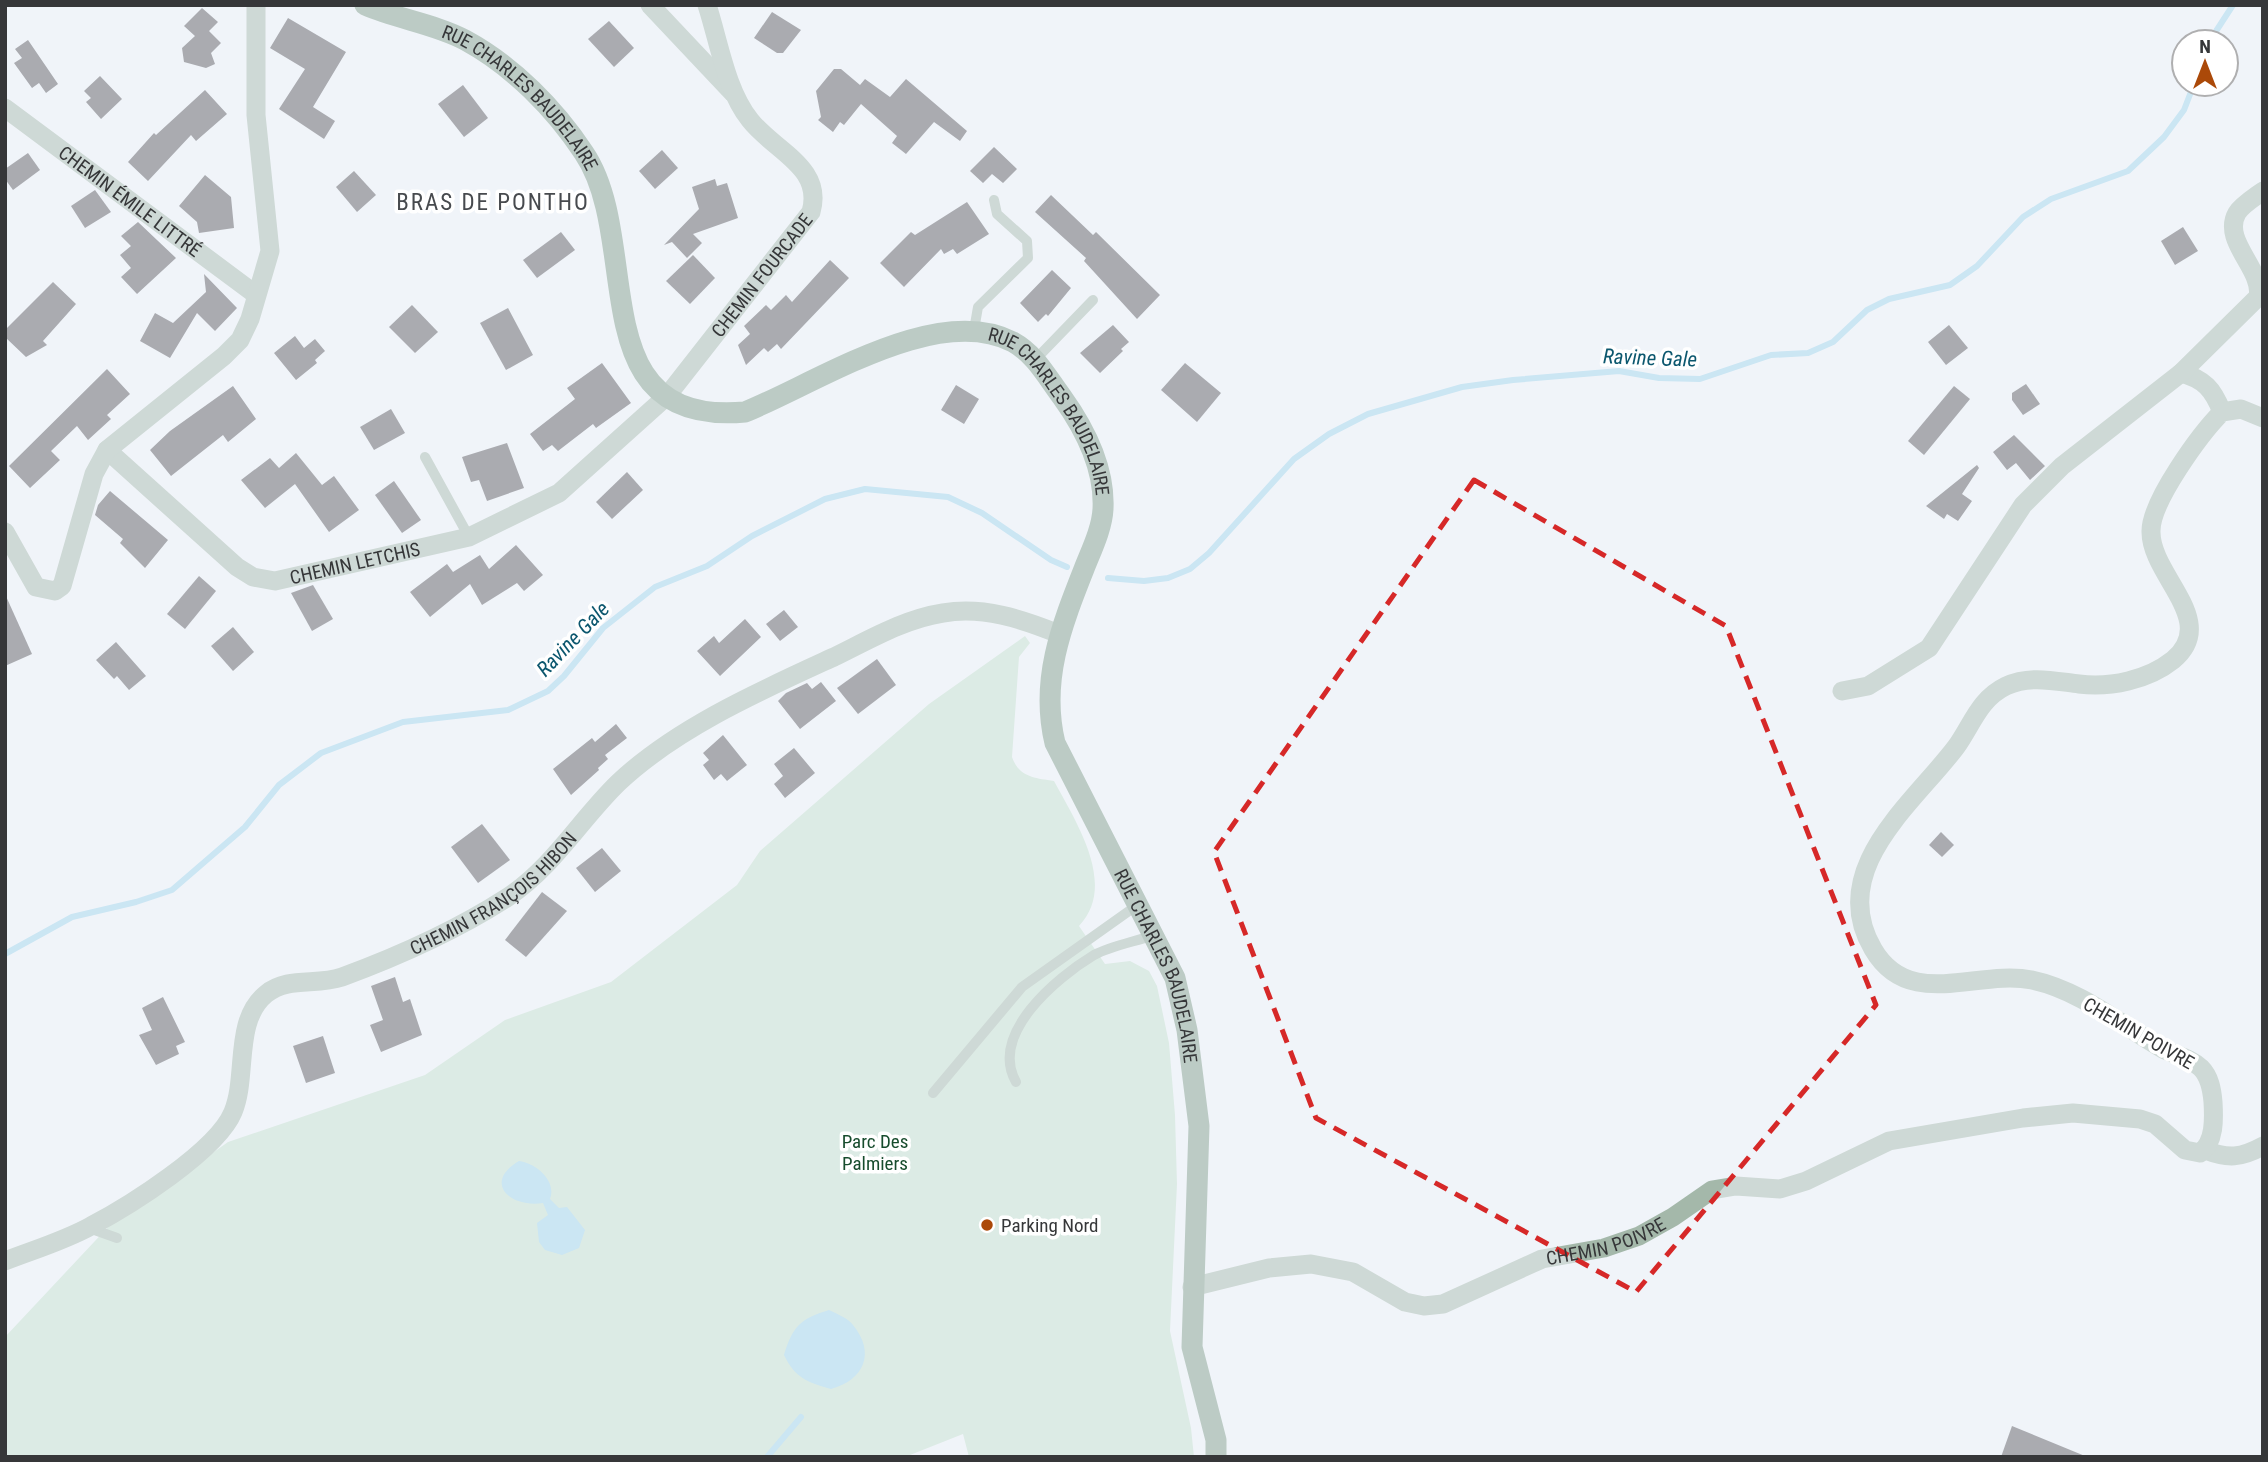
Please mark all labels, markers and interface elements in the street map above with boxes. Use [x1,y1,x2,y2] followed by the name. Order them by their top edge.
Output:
[439,20,603,174] street label: RUE CHARLES BAUDELAIRE
[2170,28,2240,98] north arrow
[2199,35,2211,58] text: N
[54,141,206,262] street label: CHEMIN ÉMILE LITTRÉ
[396,189,590,216] district label: BRAS DE PONTHO
[707,209,818,342] street label: CHEMIN FOURCADE
[986,323,1114,496] street label: RUE CHARLES BAUDELAIRE
[1603,344,1697,372] water label: Ravine Gale
[288,537,422,589] street label: CHEMIN LETCHIS
[532,597,614,681] water label: Ravine Gale
[406,827,582,960] street label: CHEMIN FRANÇOIS HIBON
[1109,865,1202,1064] street label: RUE CHARLES BAUDELAIRE
[2079,992,2198,1074] street label: CHEMIN POIVRE
[842,1130,908,1175] park label: Parc Des Palmiers
[1544,1212,1670,1270] street label: CHEMIN POIVRE
[1001,1214,1099,1237] place label: Parking Nord
[979,1217,995,1233] marker: Parking Nord

